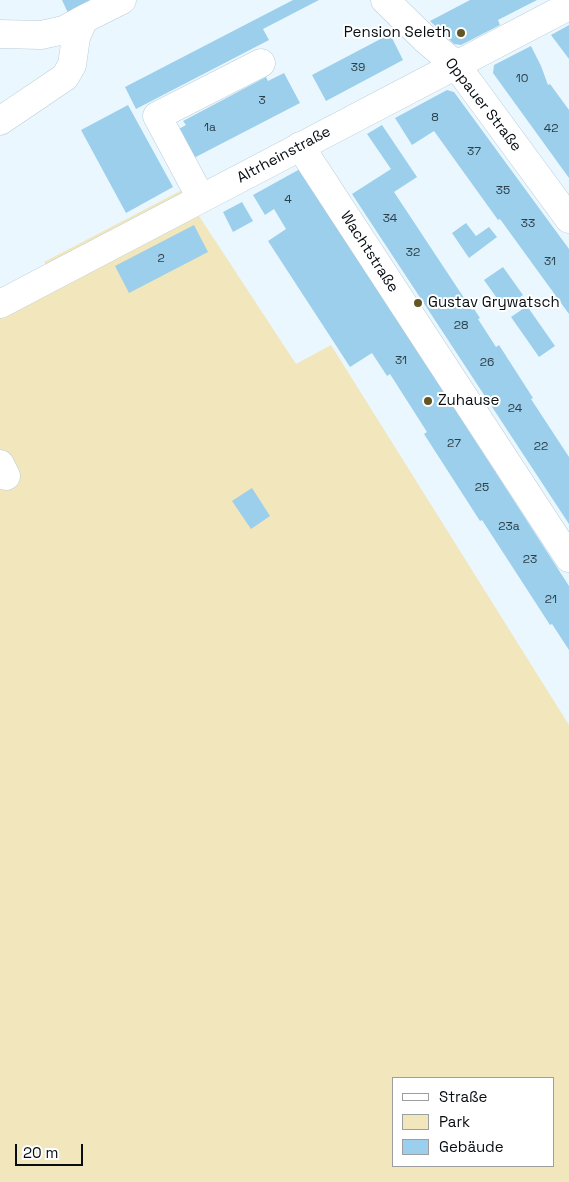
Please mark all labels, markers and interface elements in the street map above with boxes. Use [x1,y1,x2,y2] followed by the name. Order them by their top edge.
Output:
[344,24,451,42] place label: Pension Seleth
[455,27,467,39] marker: Pension Seleth
[441,55,525,155] street label: Oppauer Straße
[351,61,365,75] house number: 39
[516,72,528,86] house number: 10
[258,94,266,108] house number: 3
[431,111,439,125] house number: 8
[204,121,216,135] house number: 1a
[544,122,558,136] house number: 42
[234,123,334,187] street label: Altrheinstraße
[467,145,481,159] house number: 37
[496,184,510,198] house number: 35
[284,193,292,207] house number: 4
[336,208,402,296] street label: Wachtstraße
[383,212,397,226] house number: 34
[521,217,535,231] house number: 33
[406,246,420,260] house number: 32
[157,252,165,266] house number: 2
[544,255,556,269] house number: 31
[428,294,560,312] place label: Gustav Grywatsch
[412,297,424,309] marker: Gustav Grywatsch
[454,319,468,333] house number: 28
[395,354,407,368] house number: 31
[480,356,494,370] house number: 26
[438,392,499,410] place label: Zuhause
[422,395,434,407] marker: Zuhause
[508,402,522,416] house number: 24
[447,437,461,451] house number: 27
[534,440,548,454] house number: 22
[475,481,489,495] house number: 25
[498,520,520,534] house number: 23a
[523,553,537,567] house number: 23
[545,593,557,607] house number: 21
[392,1077,554,1167] legend
[439,1087,487,1106] text: Straße
[439,1112,470,1131] text: Park
[18,1134,85,1166] scale bar
[439,1137,504,1156] text: Gebäude
[23,1143,58,1162] text: 20 m

